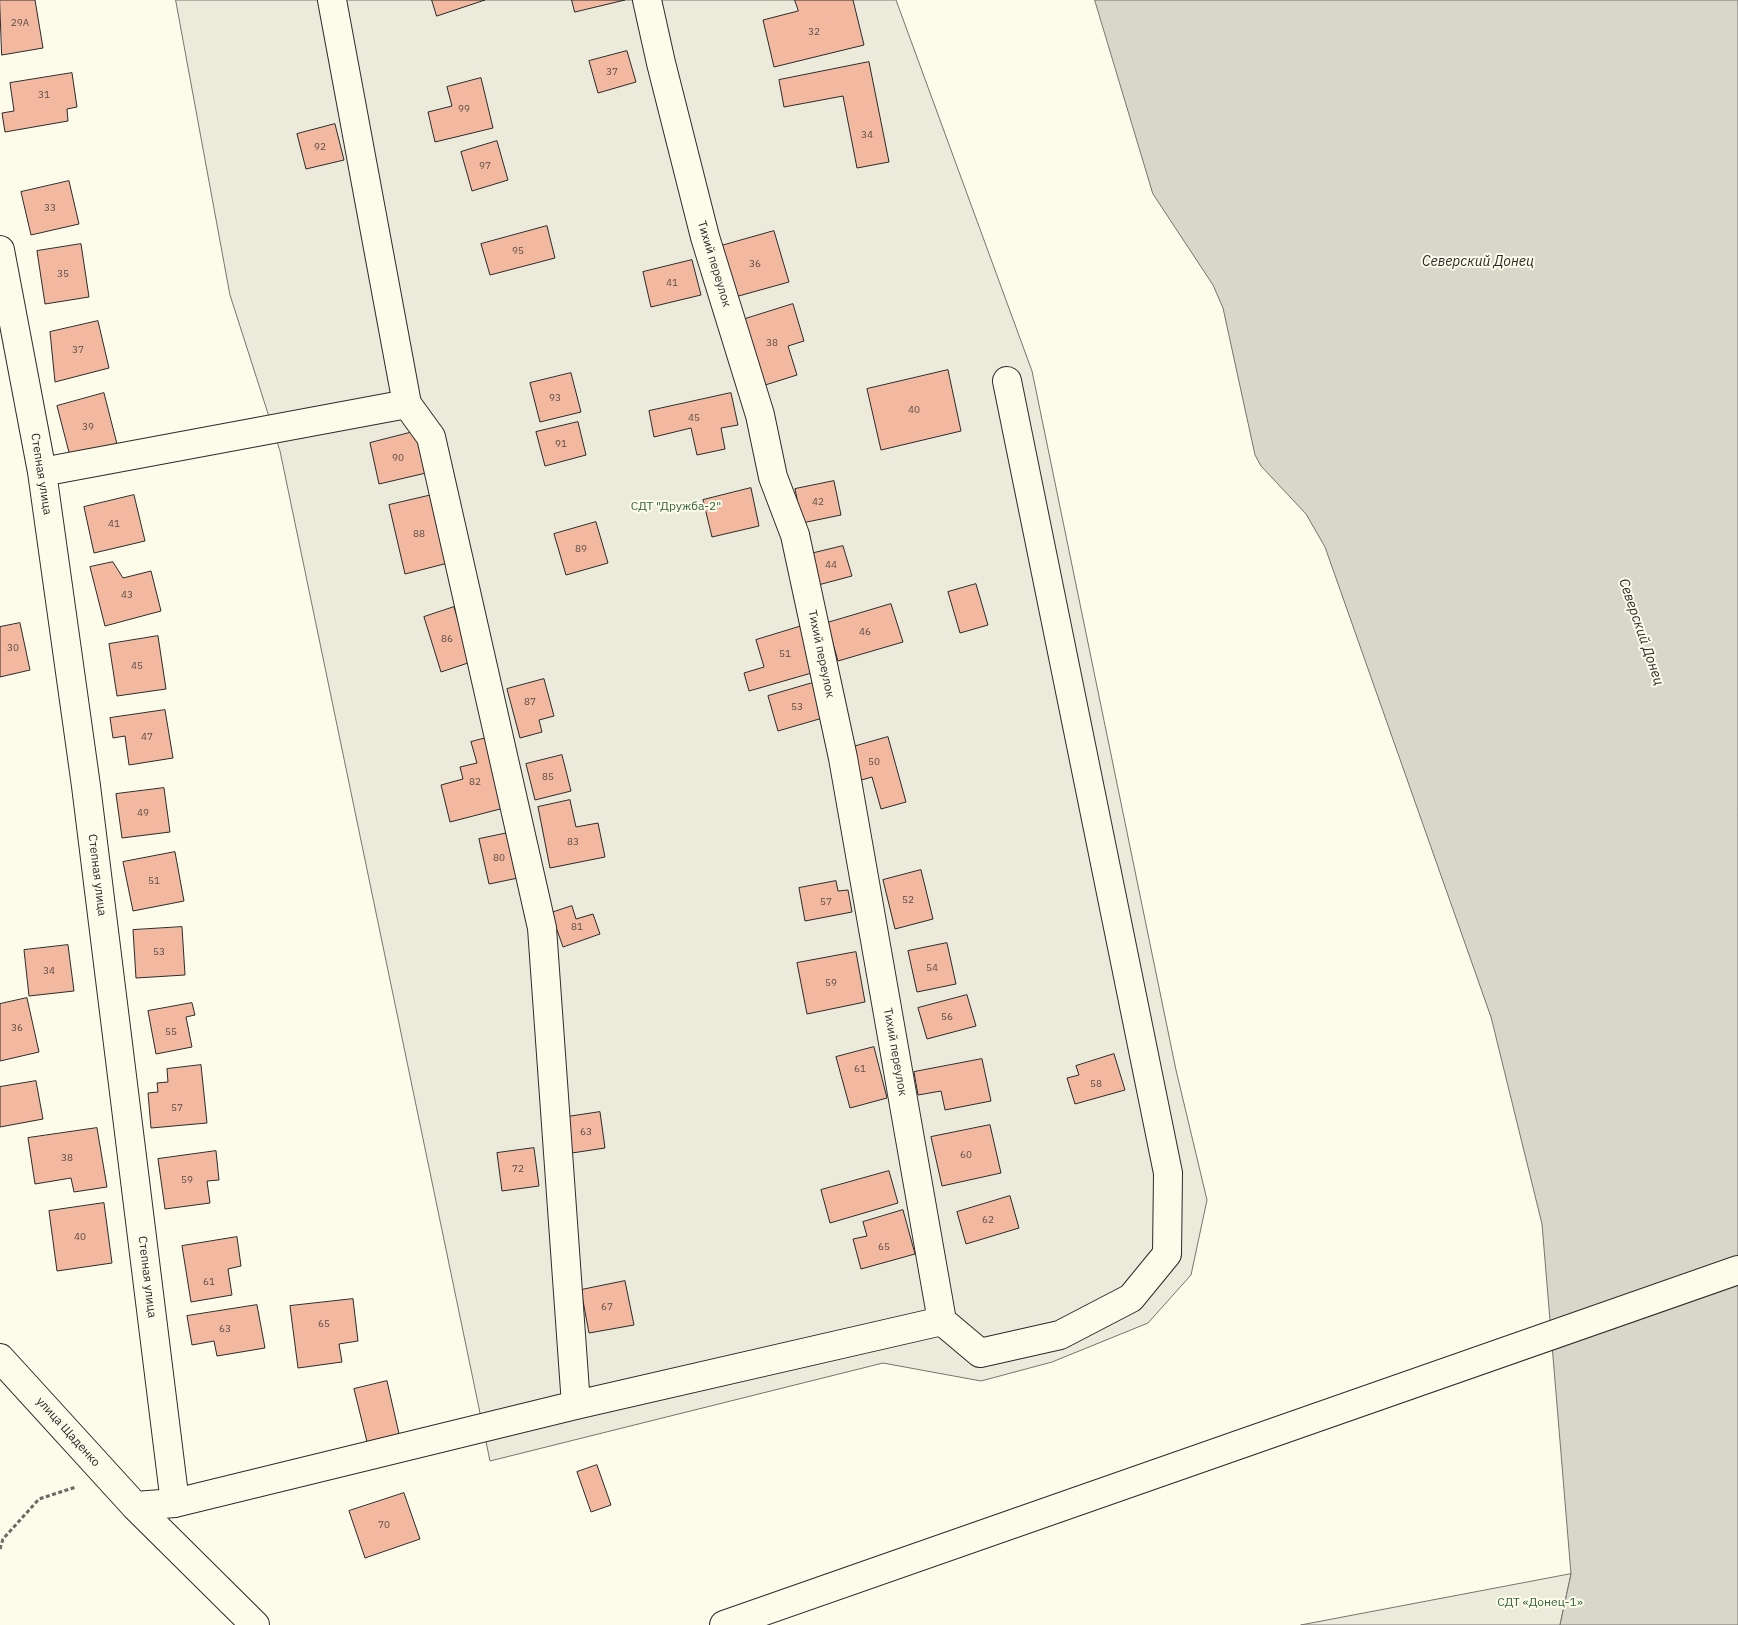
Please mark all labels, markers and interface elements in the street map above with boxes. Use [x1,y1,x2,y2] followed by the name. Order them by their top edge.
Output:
[11,17,29,29] house number: 29А
[808,26,820,38] house number: 32
[606,66,618,78] house number: 37
[38,89,50,101] house number: 31
[458,103,470,115] house number: 99
[861,129,873,141] house number: 34
[314,141,326,153] house number: 92
[479,160,491,172] house number: 97
[44,202,56,214] house number: 33
[694,219,734,309] street label: Тихий переулок
[512,245,524,257] house number: 95
[1422,254,1534,270] water label: Северский Донец
[749,258,761,270] house number: 36
[57,268,69,280] house number: 35
[666,277,678,289] house number: 41
[766,337,778,349] house number: 38
[72,344,84,356] house number: 37
[549,392,561,404] house number: 93
[908,404,920,416] house number: 40
[688,412,700,424] house number: 45
[82,421,94,433] house number: 39
[27,432,55,516] street label: Степная улица
[555,438,567,450] house number: 91
[392,452,404,464] house number: 90
[812,496,824,508] house number: 42
[631,500,721,514] park label: СДТ "Дружба-2"
[108,518,120,530] house number: 41
[413,528,425,540] house number: 88
[575,543,587,555] house number: 89
[825,559,837,571] house number: 44
[1615,576,1667,688] water label: Северский Донец
[121,589,133,601] house number: 43
[805,609,837,699] street label: Тихий переулок
[859,626,871,638] house number: 46
[441,633,453,645] house number: 86
[7,642,19,654] house number: 30
[779,648,791,660] house number: 51
[131,660,143,672] house number: 45
[524,696,536,708] house number: 87
[791,701,803,713] house number: 53
[141,731,153,743] house number: 47
[868,756,880,768] house number: 50
[542,771,554,783] house number: 85
[469,776,481,788] house number: 82
[137,807,149,819] house number: 49
[85,833,109,917] street label: Степная улица
[567,836,579,848] house number: 83
[493,852,505,864] house number: 80
[148,875,160,887] house number: 51
[902,894,914,906] house number: 52
[820,896,832,908] house number: 57
[571,921,583,933] house number: 81
[153,946,165,958] house number: 53
[926,962,938,974] house number: 54
[43,965,55,977] house number: 34
[825,977,837,989] house number: 59
[880,1007,910,1097] street label: Тихий переулок
[941,1011,953,1023] house number: 56
[11,1022,23,1034] house number: 36
[165,1026,177,1038] house number: 55
[854,1063,866,1075] house number: 61
[1090,1078,1102,1090] house number: 58
[171,1102,183,1114] house number: 57
[580,1126,592,1138] house number: 63
[960,1149,972,1161] house number: 60
[61,1152,73,1164] house number: 38
[512,1163,524,1175] house number: 72
[181,1174,193,1186] house number: 59
[982,1214,994,1226] house number: 62
[74,1231,86,1243] house number: 40
[135,1235,159,1319] street label: Степная улица
[878,1241,890,1253] house number: 65
[203,1276,215,1288] house number: 61
[601,1301,613,1313] house number: 67
[318,1318,330,1330] house number: 65
[219,1323,231,1335] house number: 63
[33,1394,103,1470] street label: улица Щаденко
[378,1519,390,1531] house number: 70
[1497,1596,1583,1610] park label: СДТ «Донец-1»

